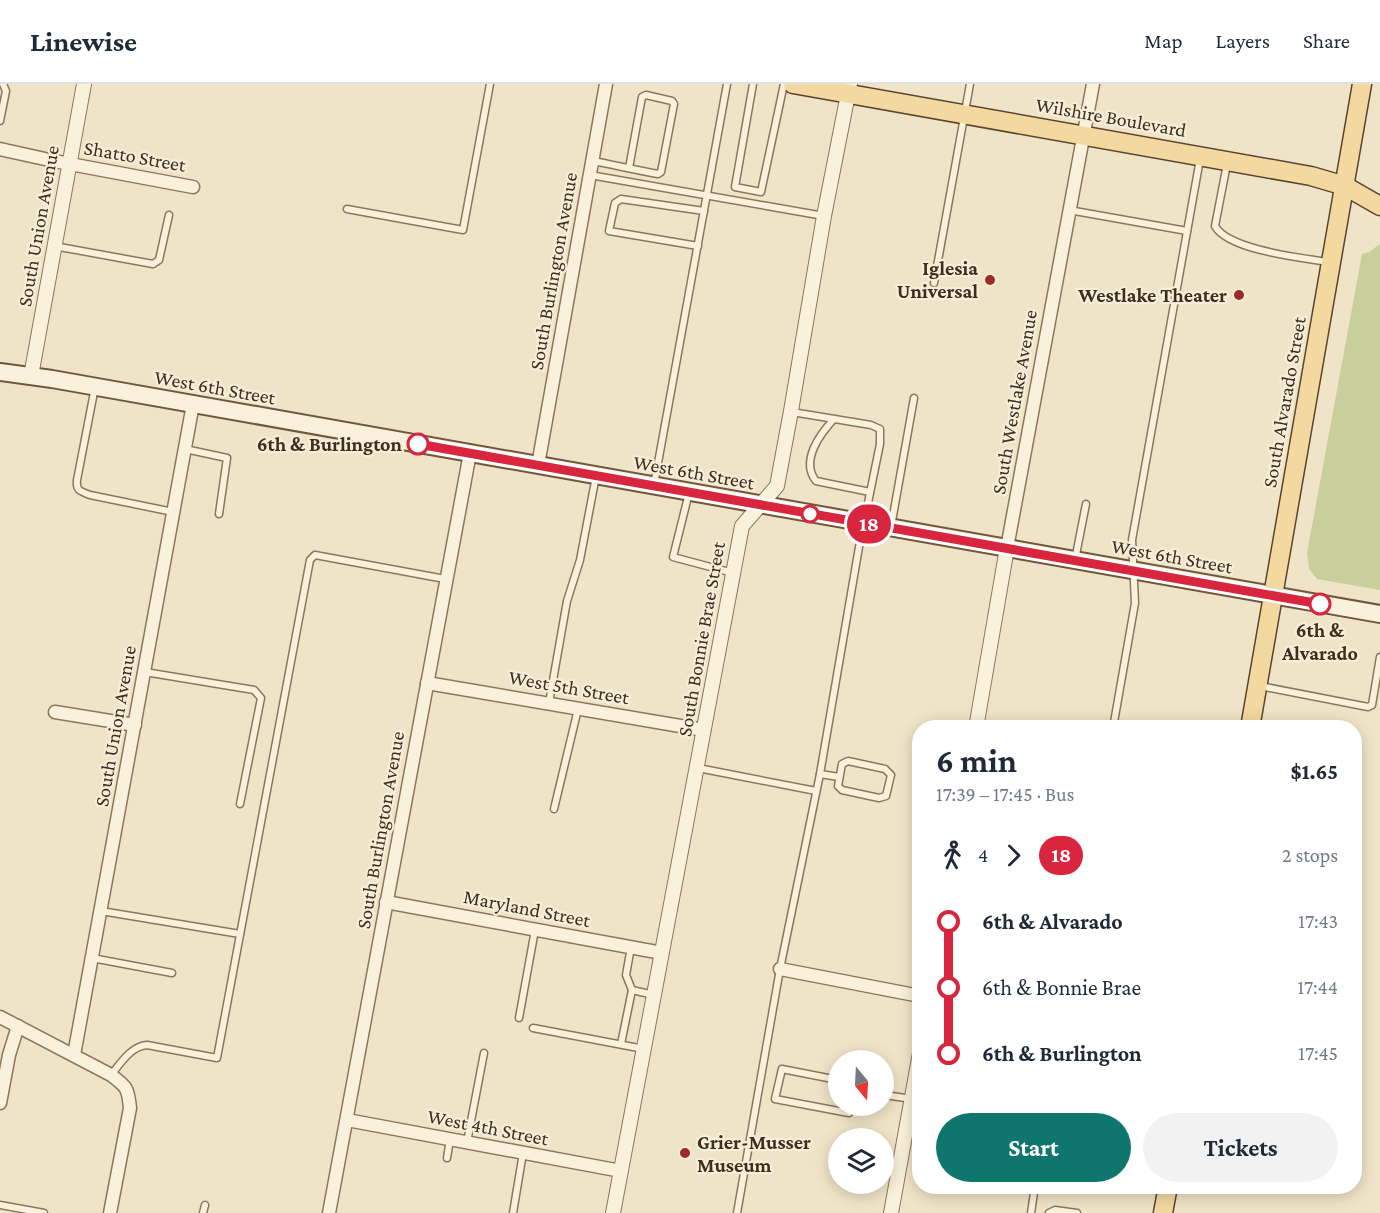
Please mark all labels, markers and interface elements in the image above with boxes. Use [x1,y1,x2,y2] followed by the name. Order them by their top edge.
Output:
[30,26,137,57] text: Linewise
[1144,29,1183,53] text: Map
[1216,29,1270,53] text: Layers
[1303,29,1350,53] text: Share
[1034,93,1189,141] street label: Wilshire Boulevard
[82,136,188,176] street label: Shatto Street
[13,143,63,308] street label: South Union Avenue
[525,170,582,372] street label: South Burlington Avenue
[897,257,978,302] place label: Iglesia Universal
[983,273,997,287] marker: Iglesia Universal
[1077,284,1227,306] place label: Westlake Theater
[1232,288,1246,302] marker: Westlake Theater
[987,308,1041,496] street label: South Westlake Avenue
[1258,315,1310,489] street label: South Alvarado Street
[153,366,278,409] street label: West 6th Street
[257,433,403,455] place label: 6th & Burlington
[407,433,429,455] marker: 6th & Burlington
[632,451,757,494] street label: West 6th Street
[842,504,896,544] line badge: 18
[801,505,819,523] unlabelled marker
[859,512,879,536] text: 18
[1110,535,1235,578] street label: West 6th Street
[673,540,729,738] street label: South Bonnie Brae Street
[1309,593,1331,615] marker: 6th & Alvarado
[1281,619,1358,664] place label: 6th & Alvarado
[90,643,140,808] street label: South Union Avenue
[507,666,631,708] street label: West 5th Street
[352,729,409,931] street label: South Burlington Avenue
[936,742,1017,779] text: 6 min
[1290,759,1338,784] text: $1.65
[936,783,1074,805] text: 17:39 – 17:45 · Bus
[936,839,969,872] icon: walk
[997,839,1030,872] icon: forward
[1051,843,1071,867] text: 18
[978,844,988,866] text: 4
[1282,844,1338,866] text: 2 stops
[462,885,593,932] street label: Maryland Street
[982,909,1123,934] text: 6th & Alvarado
[1298,910,1338,932] text: 17:43
[982,975,1141,1000] text: 6th & Bonnie Brae
[1297,976,1338,998] text: 17:44
[982,1041,1142,1066] text: 6th & Burlington
[1298,1042,1338,1064] text: 17:45
[828,1050,894,1116] north arrow
[828,1050,894,1194] map controls
[426,1104,551,1150] street label: West 4th Street
[936,1113,1131,1182] button: Start
[1143,1113,1338,1182] button: Tickets
[828,1128,894,1194] button: layers
[697,1131,811,1176] place label: Grier-Musser Museum
[678,1146,692,1160] marker: Grier-Musser Museum

